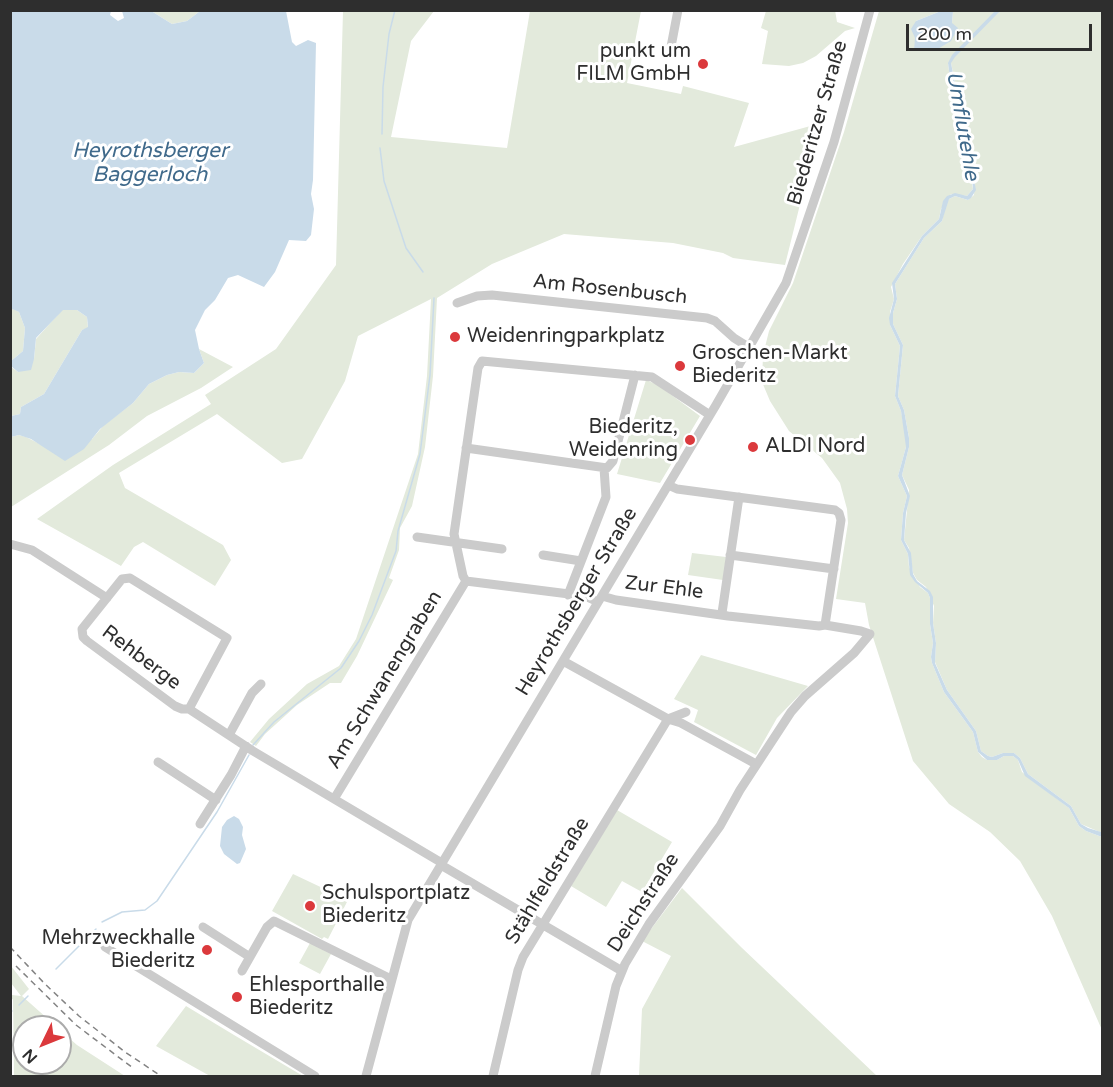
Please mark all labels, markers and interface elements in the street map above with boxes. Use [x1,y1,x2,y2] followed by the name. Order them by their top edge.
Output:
[909,12,1095,50] scale bar
[917,23,972,45] text: 200 m
[783,38,853,208] street label: Biederitzer Straße
[576,40,691,87] place label: punkt um FILM GmbH
[696,57,710,71] marker: punkt um FILM GmbH
[940,69,984,183] water label: Umflutehle
[72,138,228,188] water label: Heyrothsberger Baggerloch
[532,270,688,310] street label: Am Rosenbusch
[467,325,665,349] place label: Weidenringparkplatz
[448,330,462,344] marker: Weidenringparkplatz
[692,342,848,389] place label: Groschen-Markt Biederitz
[673,359,687,373] marker: Groschen-Markt Biederitz
[569,416,678,463] place label: Biederitz, Weidenring
[683,433,697,447] marker: Biederitz, Weidenring
[765,435,865,459] place label: ALDI Nord
[746,440,760,454] marker: ALDI Nord
[511,503,643,701] street label: Heyrothsberger Straße
[623,571,705,605] street label: Zur Ehle
[322,587,448,773] street label: Am Schwanengraben
[97,620,185,696] street label: Rehberge
[501,813,595,949] street label: Stählfeldstraße
[603,849,685,957] street label: Deichstraße
[322,882,470,929] place label: Schulsportplatz Biederitz
[303,899,317,913] marker: Schulsportplatz Biederitz
[42,927,195,974] place label: Mehrzweckhalle Biederitz
[200,943,214,957] marker: Mehrzweckhalle Biederitz
[249,974,385,1021] place label: Ehlesporthalle Biederitz
[230,990,244,1004] marker: Ehlesporthalle Biederitz
[12,1015,72,1075] north arrow
[19,1044,42,1067] text: N

